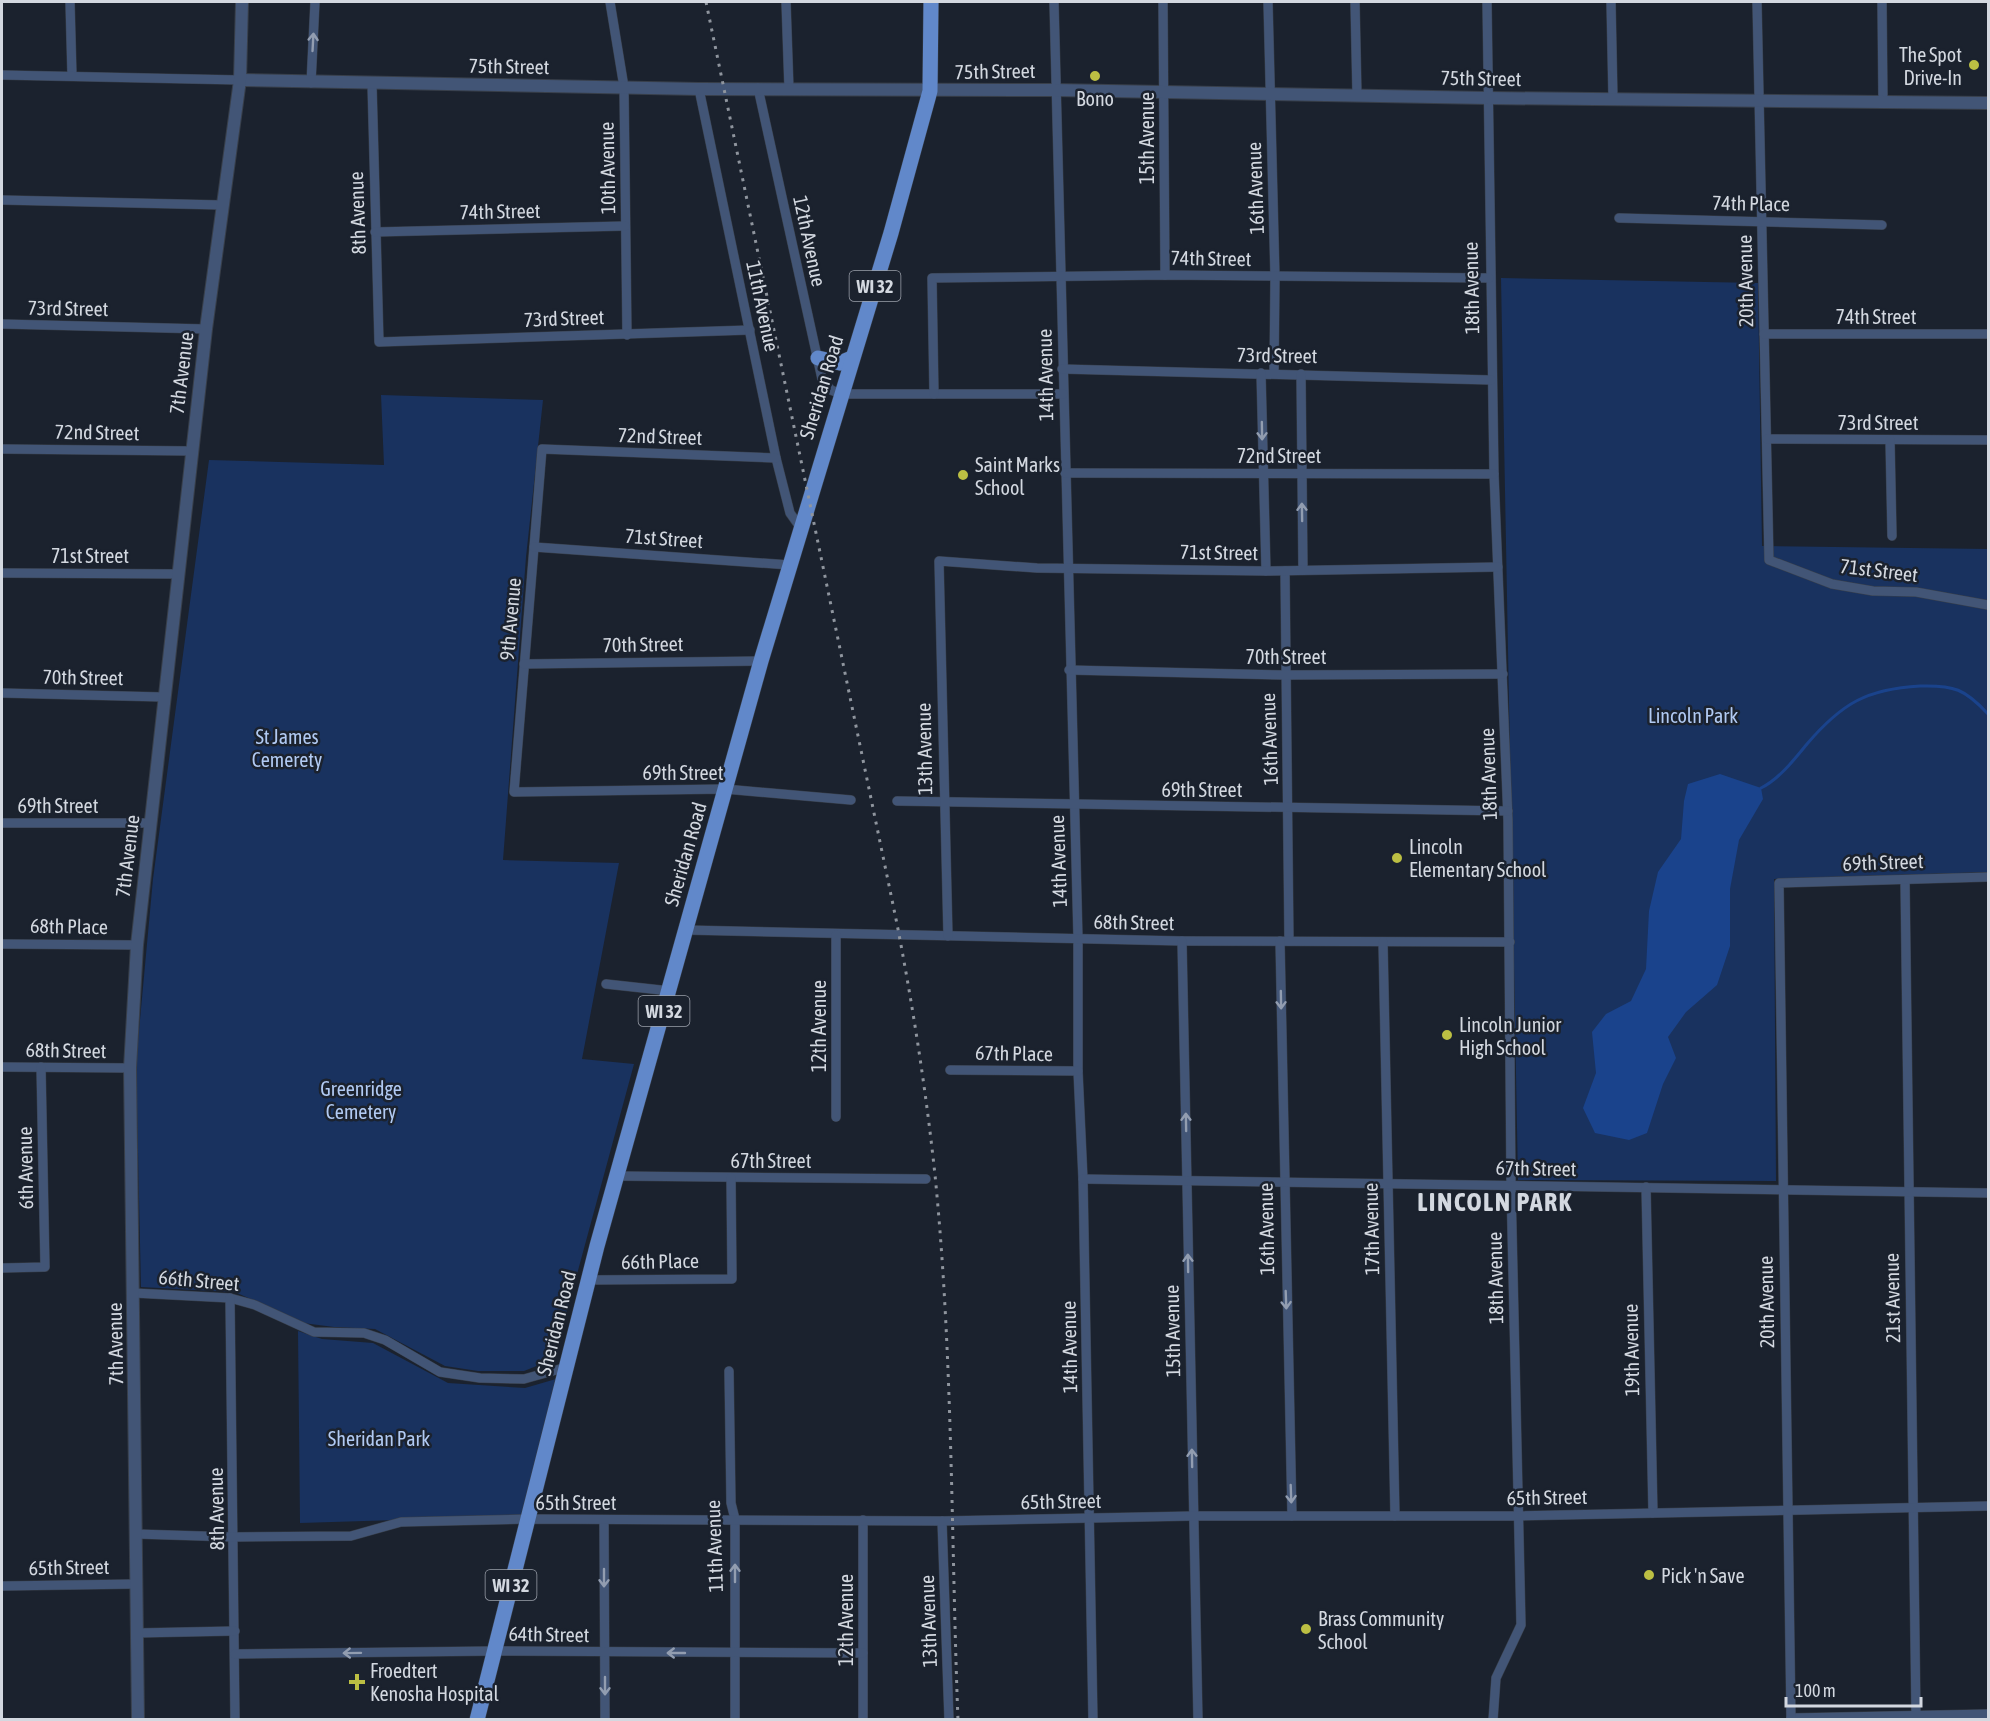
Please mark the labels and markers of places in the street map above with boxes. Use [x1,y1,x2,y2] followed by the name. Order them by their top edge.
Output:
[1899,43,1962,89] place label: The Spot Drive-In
[1967,58,1981,72] marker: The Spot Drive-In
[1088,69,1102,83] marker: Bono
[1076,87,1114,110] place label: Bono
[975,453,1060,499] place label: Saint Marks School
[956,468,970,482] marker: Saint Marks School
[1409,835,1547,881] place label: Lincoln Elementary School
[1390,851,1404,865] marker: Lincoln Elementary School
[1459,1013,1562,1059] place label: Lincoln Junior High School
[1440,1028,1454,1042] marker: Lincoln Junior High School
[1661,1564,1744,1587] place label: Pick 'n Save
[1642,1568,1656,1582] marker: Pick 'n Save
[1318,1607,1444,1653] place label: Brass Community School
[1299,1622,1313,1636] marker: Brass Community School
[370,1659,500,1705] place label: Froedtert Kenosha Hospital
[348,1673,366,1691] marker: Froedtert Kenosha Hospital

